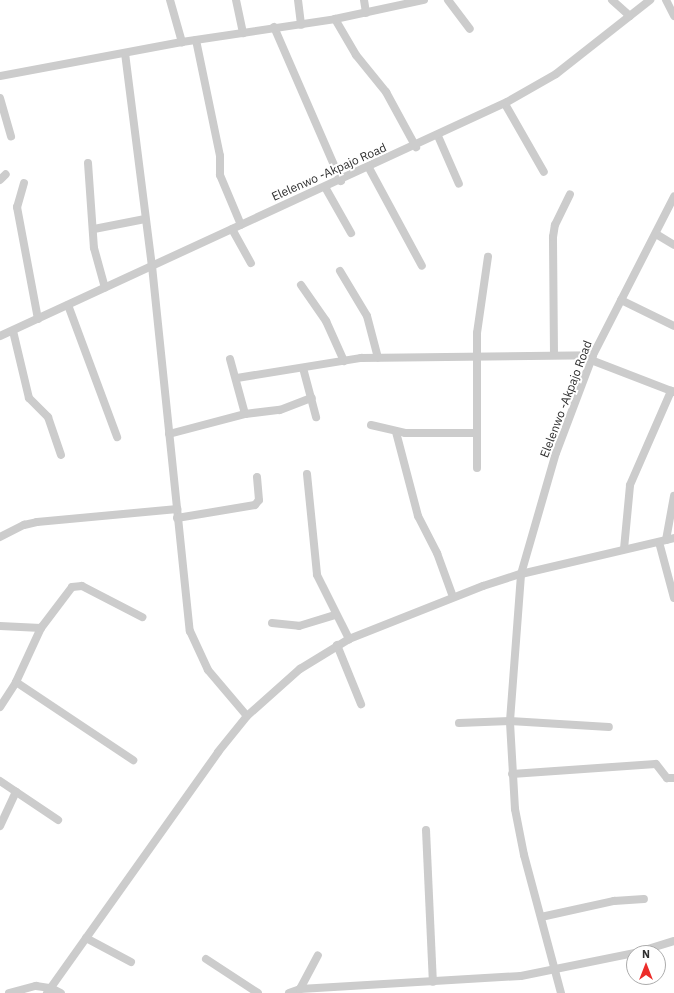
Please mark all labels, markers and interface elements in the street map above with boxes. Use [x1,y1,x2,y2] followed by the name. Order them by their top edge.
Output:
[269,140,389,204] street label: Elelenwo -Akpajo Road
[537,338,595,460] street label: Elelenwo -Akpajo Road
[626,945,666,985] north arrow
[642,947,650,961] text: N

